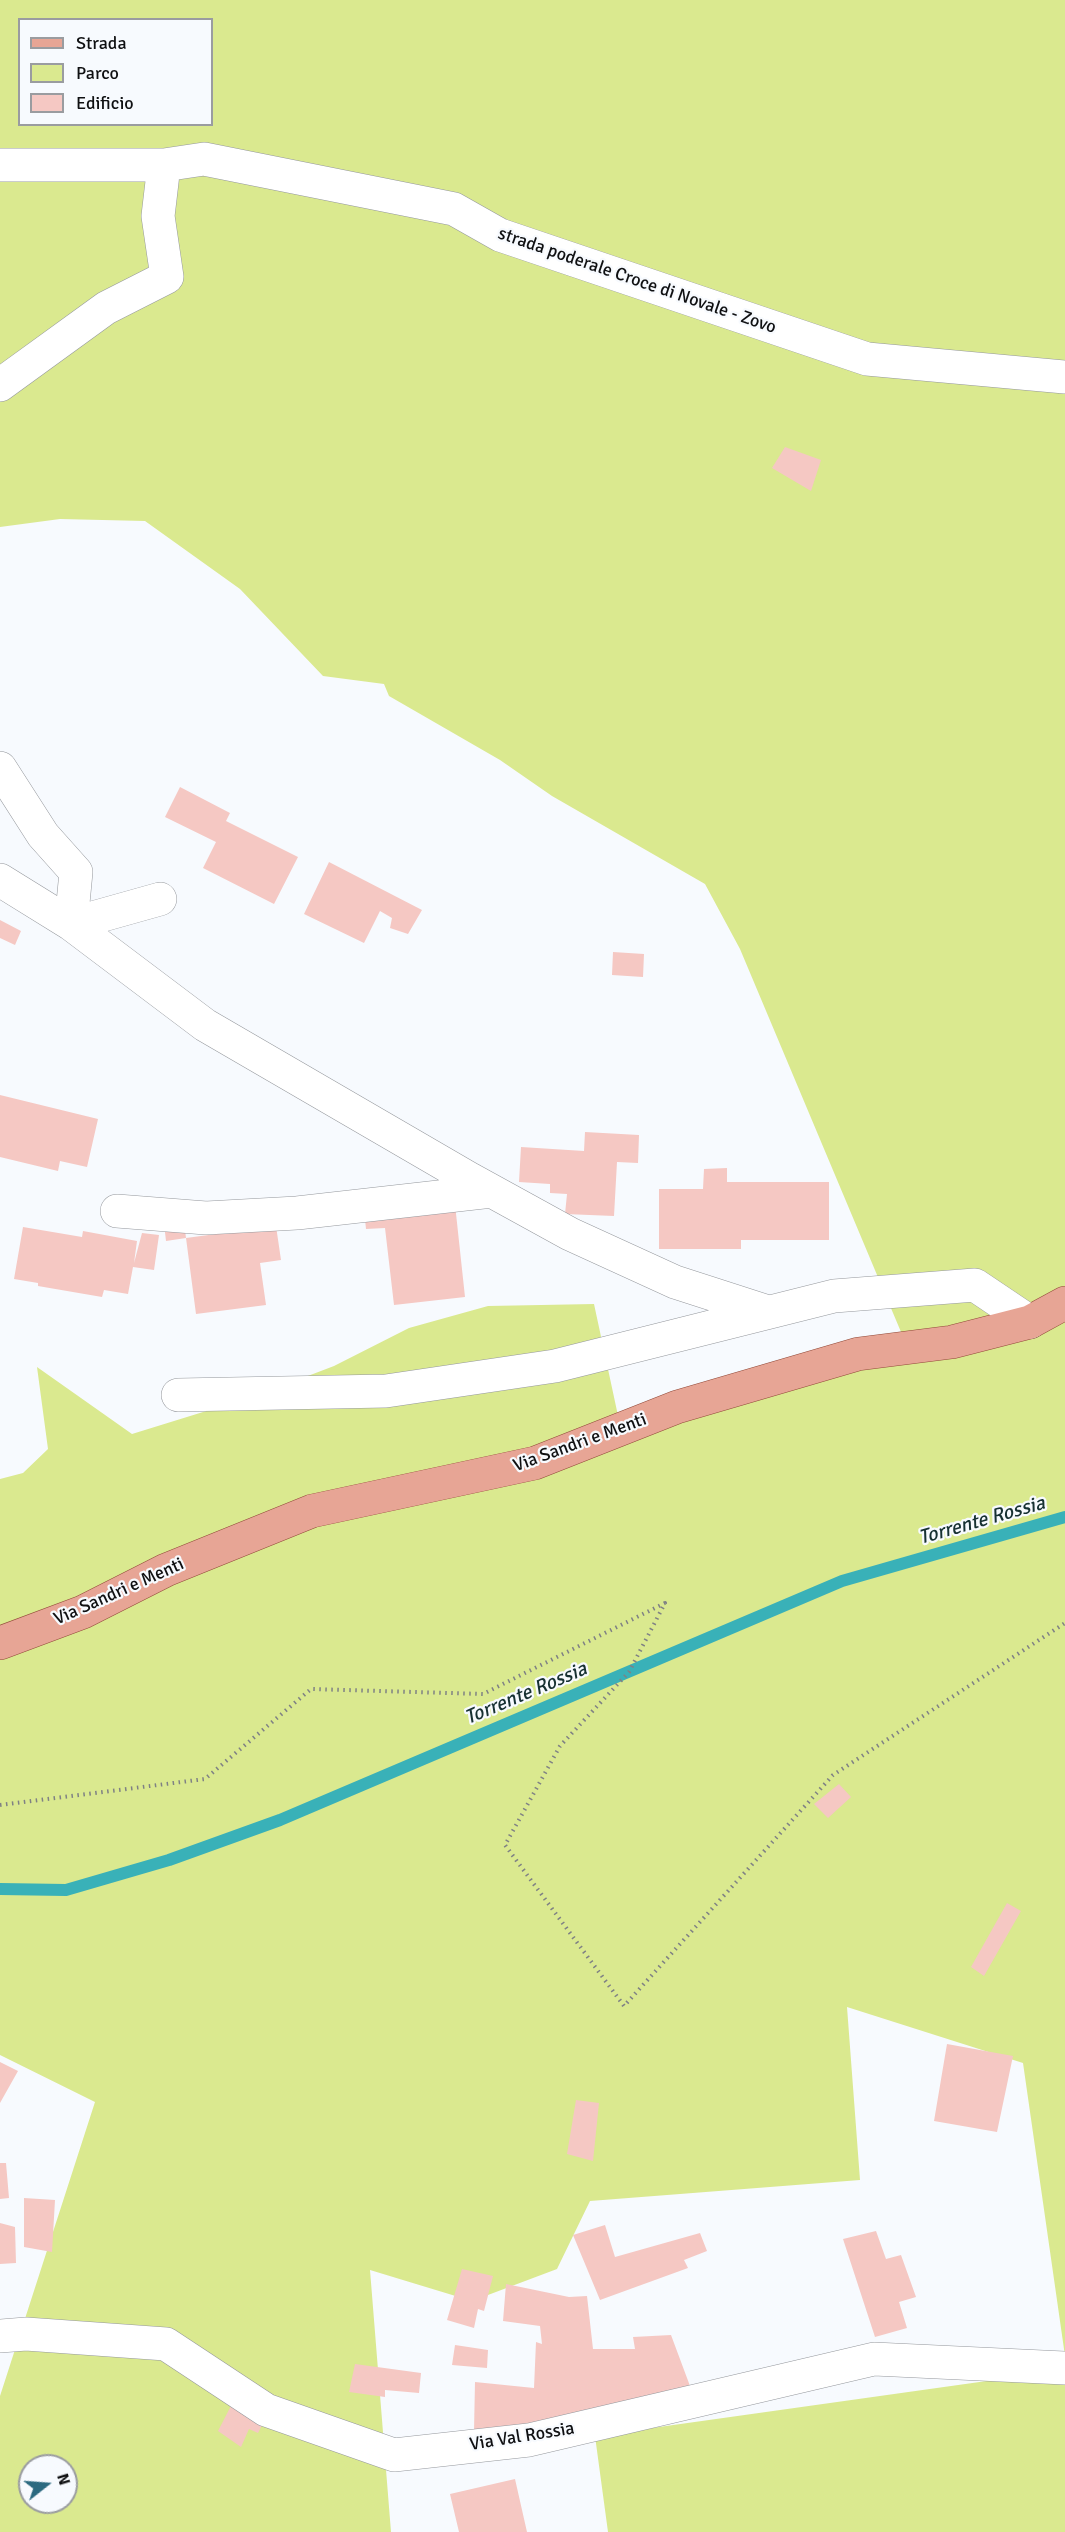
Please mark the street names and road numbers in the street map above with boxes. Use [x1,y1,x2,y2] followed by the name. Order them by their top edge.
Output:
[495,223,779,339] street label: strada poderale Croce di Novale - Zovo
[510,1409,650,1477] street label: Via Sandri e Menti
[51,1554,187,1630] street label: Via Sandri e Menti
[468,2418,576,2456] street label: Via Val Rossia

